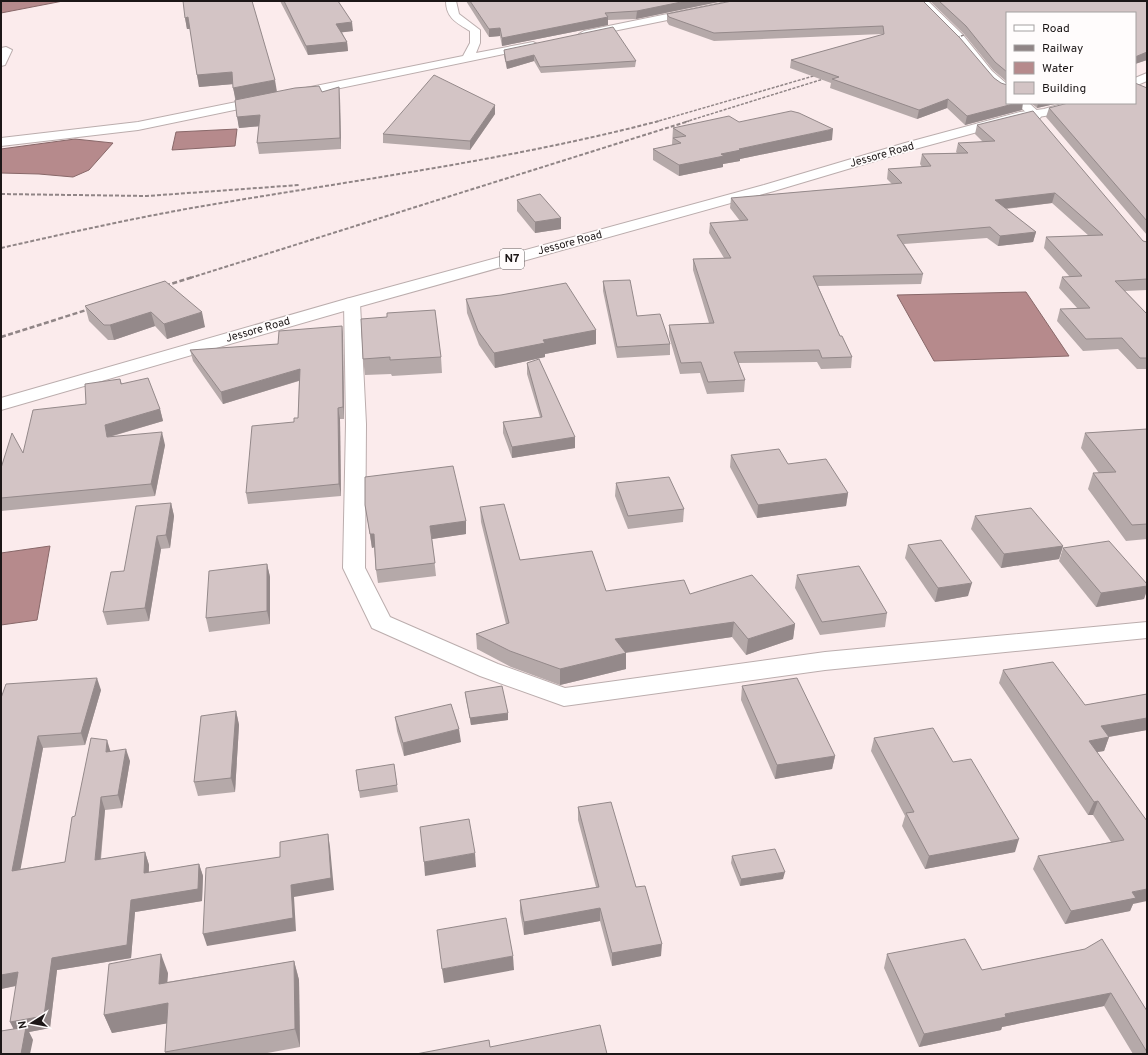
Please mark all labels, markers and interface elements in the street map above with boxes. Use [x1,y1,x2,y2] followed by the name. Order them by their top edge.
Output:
[1006,12,1136,104] legend
[1042,21,1070,37] text: Road
[1042,41,1083,57] text: Railway
[1042,61,1074,77] text: Water
[1042,81,1086,97] text: Building
[848,139,916,171] street label: Jessore Road
[536,228,604,258] street label: Jessore Road
[500,249,524,269] road number: N7
[224,314,292,346] street label: Jessore Road
[12,1003,52,1043] north arrow
[16,1020,31,1030] text: N

